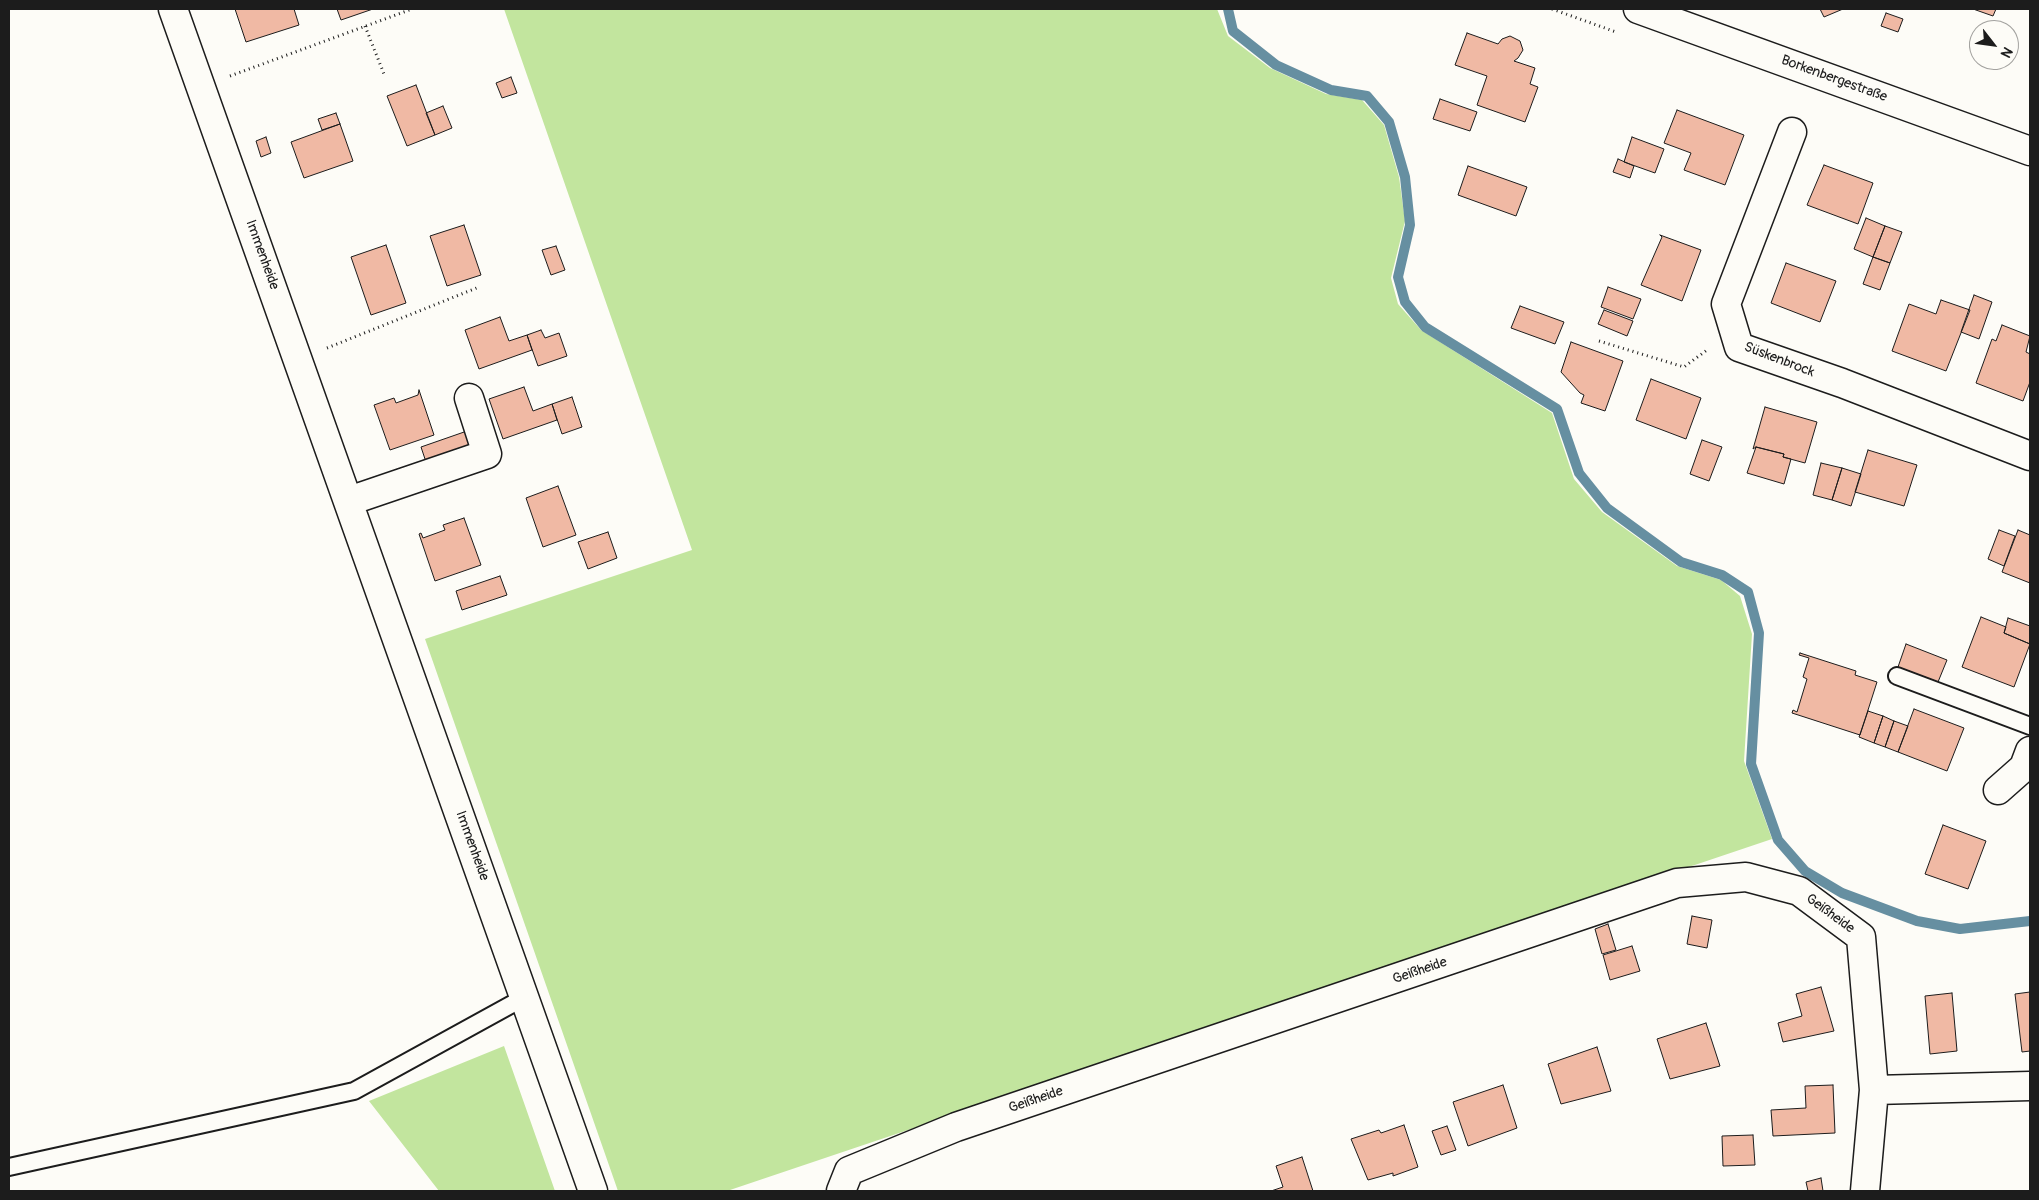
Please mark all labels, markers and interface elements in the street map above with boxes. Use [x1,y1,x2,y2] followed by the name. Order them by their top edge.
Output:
[1969,20,2019,70] north arrow
[1997,44,2016,61] text: N
[1779,52,1889,106] street label: Borkenbergestraße
[242,218,282,292] street label: Immenheide
[1741,339,1817,381] street label: Süskenbrock
[452,809,492,883] street label: Immenheide
[1802,891,1858,937] street label: Geißheide
[1391,954,1449,988] street label: Geißheide
[1007,1083,1065,1117] street label: Geißheide

